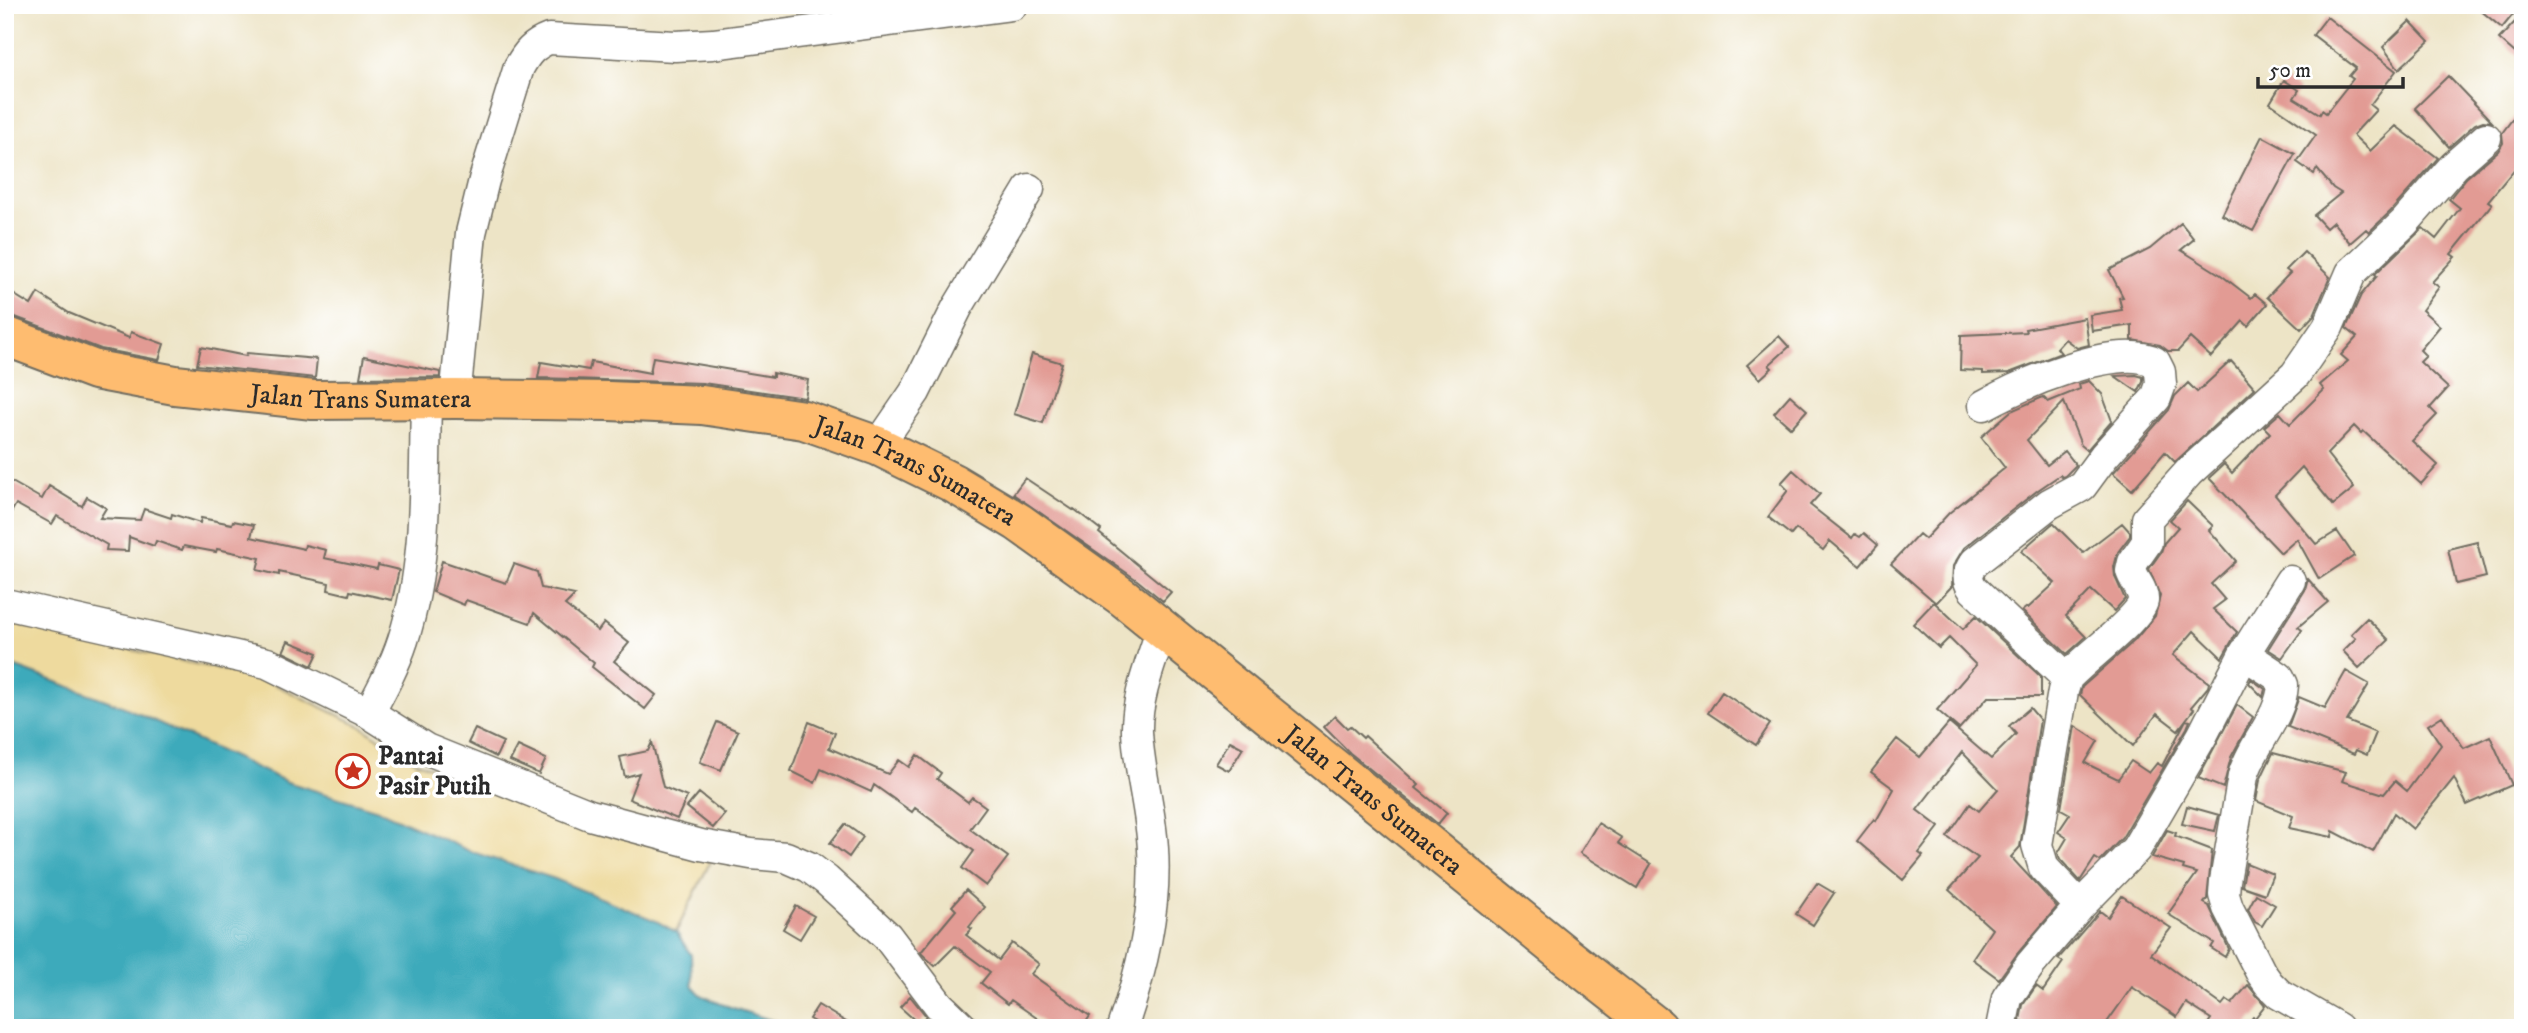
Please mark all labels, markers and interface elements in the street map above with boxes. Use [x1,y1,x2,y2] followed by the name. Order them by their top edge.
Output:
[2258,46,2404,90] scale bar
[2269,58,2311,84] text: 50 m
[247,377,471,417] street label: Jalan Trans Sumatera
[808,408,1022,534] street label: Jalan Trans Sumatera
[1276,716,1470,883] street label: Jalan Trans Sumatera
[378,740,491,803] place label: Pantai Pasir Putih
[334,752,372,790] place icon: Pantai Pasir Putih

